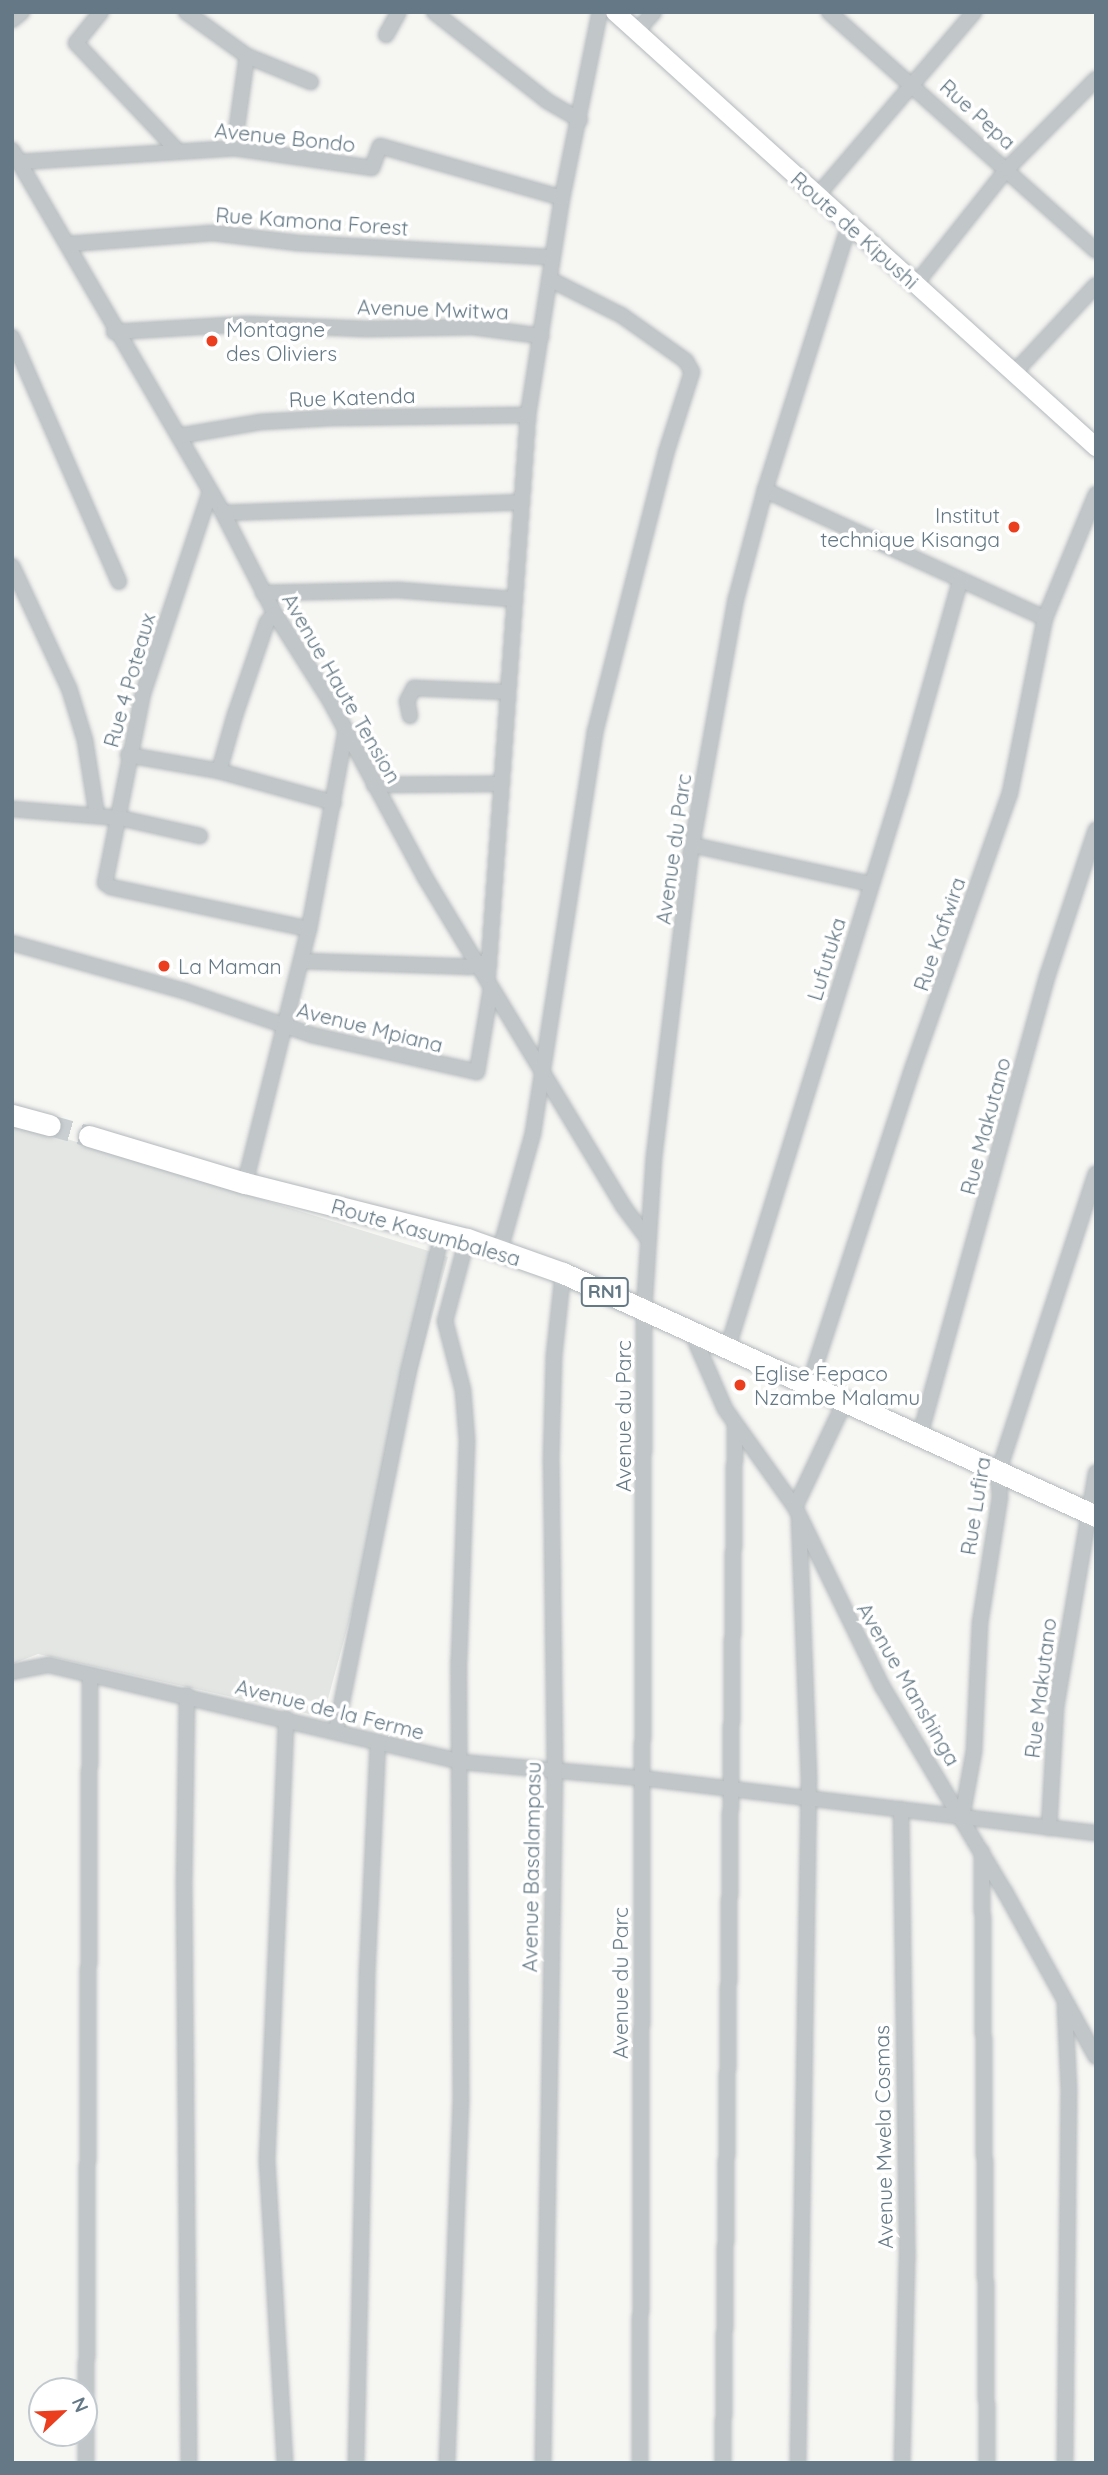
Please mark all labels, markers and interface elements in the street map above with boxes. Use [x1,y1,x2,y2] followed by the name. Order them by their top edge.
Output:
[935,74,1021,154] street label: Rue Pepa
[213,117,357,157] street label: Avenue Bondo
[786,166,924,294] street label: Route de Kipushi
[215,202,409,240] street label: Rue Kamona Forest
[357,294,509,324] street label: Avenue Mwitwa
[226,316,337,366] place label: Montagne des Oliviers
[204,333,220,349] marker: Montagne des Oliviers
[288,382,416,412] street label: Rue Katenda
[820,502,1000,552] place label: Institut technique Kisanga
[1006,519,1022,535] marker: Institut technique Kisanga
[277,589,407,787] street label: Avenue Haute Tension
[98,610,160,750] street label: Rue 4 Poteaux
[650,772,696,926] street label: Avenue du Parc
[908,874,970,994] street label: Rue Kafwira
[801,914,851,1004] street label: Lufutuka
[178,953,282,979] place label: La Maman
[156,958,172,974] marker: La Maman
[294,997,446,1057] street label: Avenue Mpiana
[955,1055,1015,1197] street label: Rue Makutano
[328,1193,524,1271] street label: Route Kasumbalesa
[580,1276,630,1308] road number: RN1
[610,1340,636,1492] street label: Avenue du Parc
[754,1360,920,1410] place label: Eglise Fepaco Nzambe Malamu
[732,1377,748,1393] marker: Eglise Fepaco Nzambe Malamu
[955,1455,995,1557] street label: Rue Lufira
[852,1598,966,1770] street label: Avenue Manshinga
[1019,1616,1061,1760] street label: Rue Makutano
[233,1673,427,1745] street label: Avenue de la Ferme
[517,1761,545,1973] street label: Avenue Basalampasu
[607,1907,633,2059] street label: Avenue du Parc
[868,2025,898,2249] street label: Avenue Mwela Cosmas
[28,2377,98,2447] north arrow
[67,2393,94,2416] text: N

